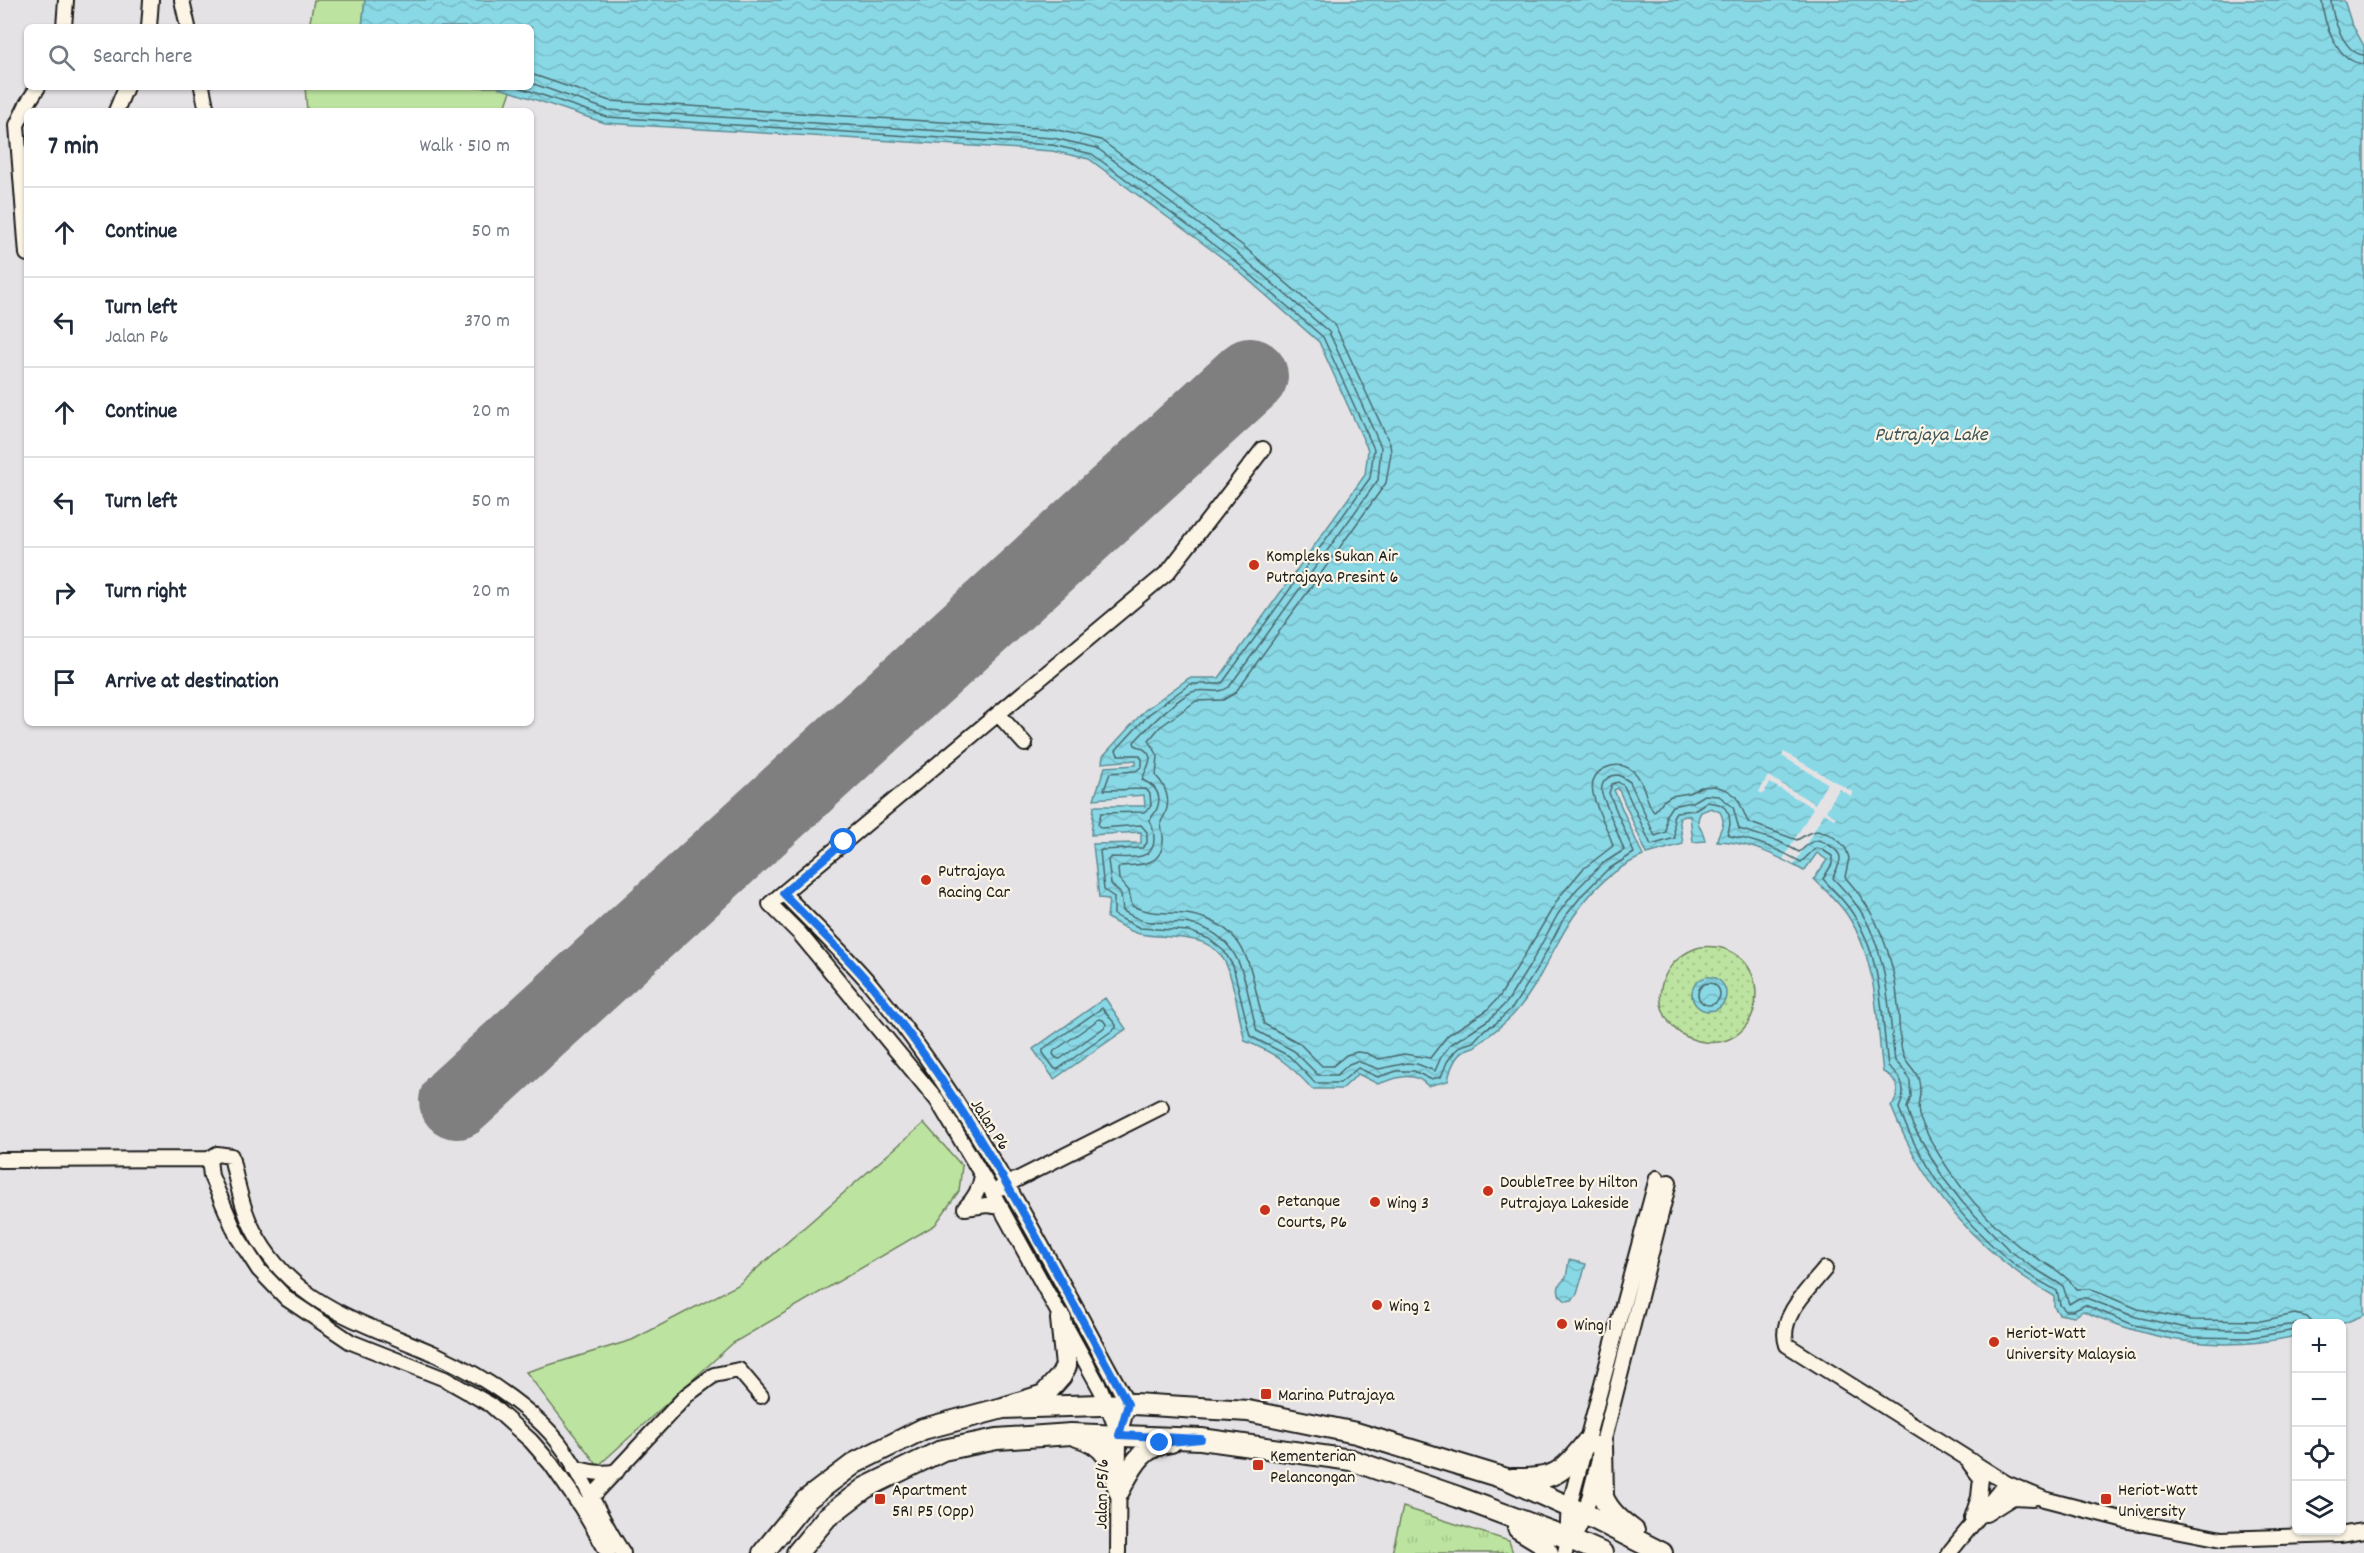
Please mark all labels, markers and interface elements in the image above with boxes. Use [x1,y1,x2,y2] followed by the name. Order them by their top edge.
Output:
[24,24,534,90] search box
[45,41,78,74] icon: search
[93,42,192,73] text: Search here
[48,129,99,166] text: 7 min
[420,133,510,161] text: Walk · 510 m
[48,216,81,249] icon: ahead
[105,217,177,248] text: Continue
[472,218,510,246] text: 50 m
[105,293,177,324] text: Turn left
[48,306,81,339] icon: left
[464,308,510,336] text: 370 m
[105,324,169,352] text: Jalan P6
[48,396,81,429] icon: ahead
[105,397,177,428] text: Continue
[472,398,510,426] text: 20 m
[1874,422,1989,450] water label: Putrajaya Lake
[48,486,81,519] icon: left
[105,487,177,518] text: Turn left
[472,488,510,516] text: 50 m
[1266,545,1398,591] place label: Kompleks Sukan Air Putrajaya Presint 6
[1247,558,1261,572] marker: Kompleks Sukan Air Putrajaya Presint 6
[48,576,81,609] icon: right
[105,577,187,608] text: Turn right
[472,578,510,606] text: 20 m
[48,666,81,699] icon: arrive
[105,667,279,698] text: Arrive at destination
[830,828,856,854] route start
[938,860,1010,906] place label: Putrajaya Racing Car
[919,873,933,887] marker: Putrajaya Racing Car
[963,1095,1015,1156] street label: Jalan P6
[1500,1171,1638,1217] place label: DoubleTree by Hilton Putrajaya Lakeside
[1481,1184,1495,1198] marker: DoubleTree by Hilton Putrajaya Lakeside
[1277,1190,1347,1236] place label: Petanque Courts, P6
[1387,1192,1429,1217] place label: Wing 3
[1368,1195,1382,1209] marker: Wing 3
[1258,1203,1272,1217] marker: Petanque Courts, P6
[1389,1295,1431,1320] place label: Wing 2
[1370,1298,1384,1312] marker: Wing 2
[1574,1314,1612,1339] place label: Wing 1
[1555,1317,1569,1331] marker: Wing 1
[2292,1319,2346,1535] map controls
[2292,1319,2346,1373] button: +
[2006,1322,2136,1368] place label: Heriot-Watt University Malaysia
[1987,1335,2001,1349] marker: Heriot-Watt University Malaysia
[2292,1373,2346,1427] button: −
[1278,1384,1395,1409] place label: Marina Putrajaya
[1259,1387,1273,1401] marker: Marina Putrajaya
[2292,1427,2346,1481] button: locate
[1146,1429,1172,1455] route end
[1270,1445,1356,1491] place label: Kementerian Pelancongan
[1251,1458,1265,1472] marker: Kementerian Pelancongan
[1090,1459,1117,1530] street label: Jalan P5/6
[892,1479,974,1525] place label: Apartment 5R1 P5 (Opp)
[2118,1479,2198,1525] place label: Heriot-Watt University
[2292,1481,2346,1535] button: layers
[873,1492,887,1506] marker: Apartment 5R1 P5 (Opp)
[2099,1492,2113,1506] marker: Heriot-Watt University

